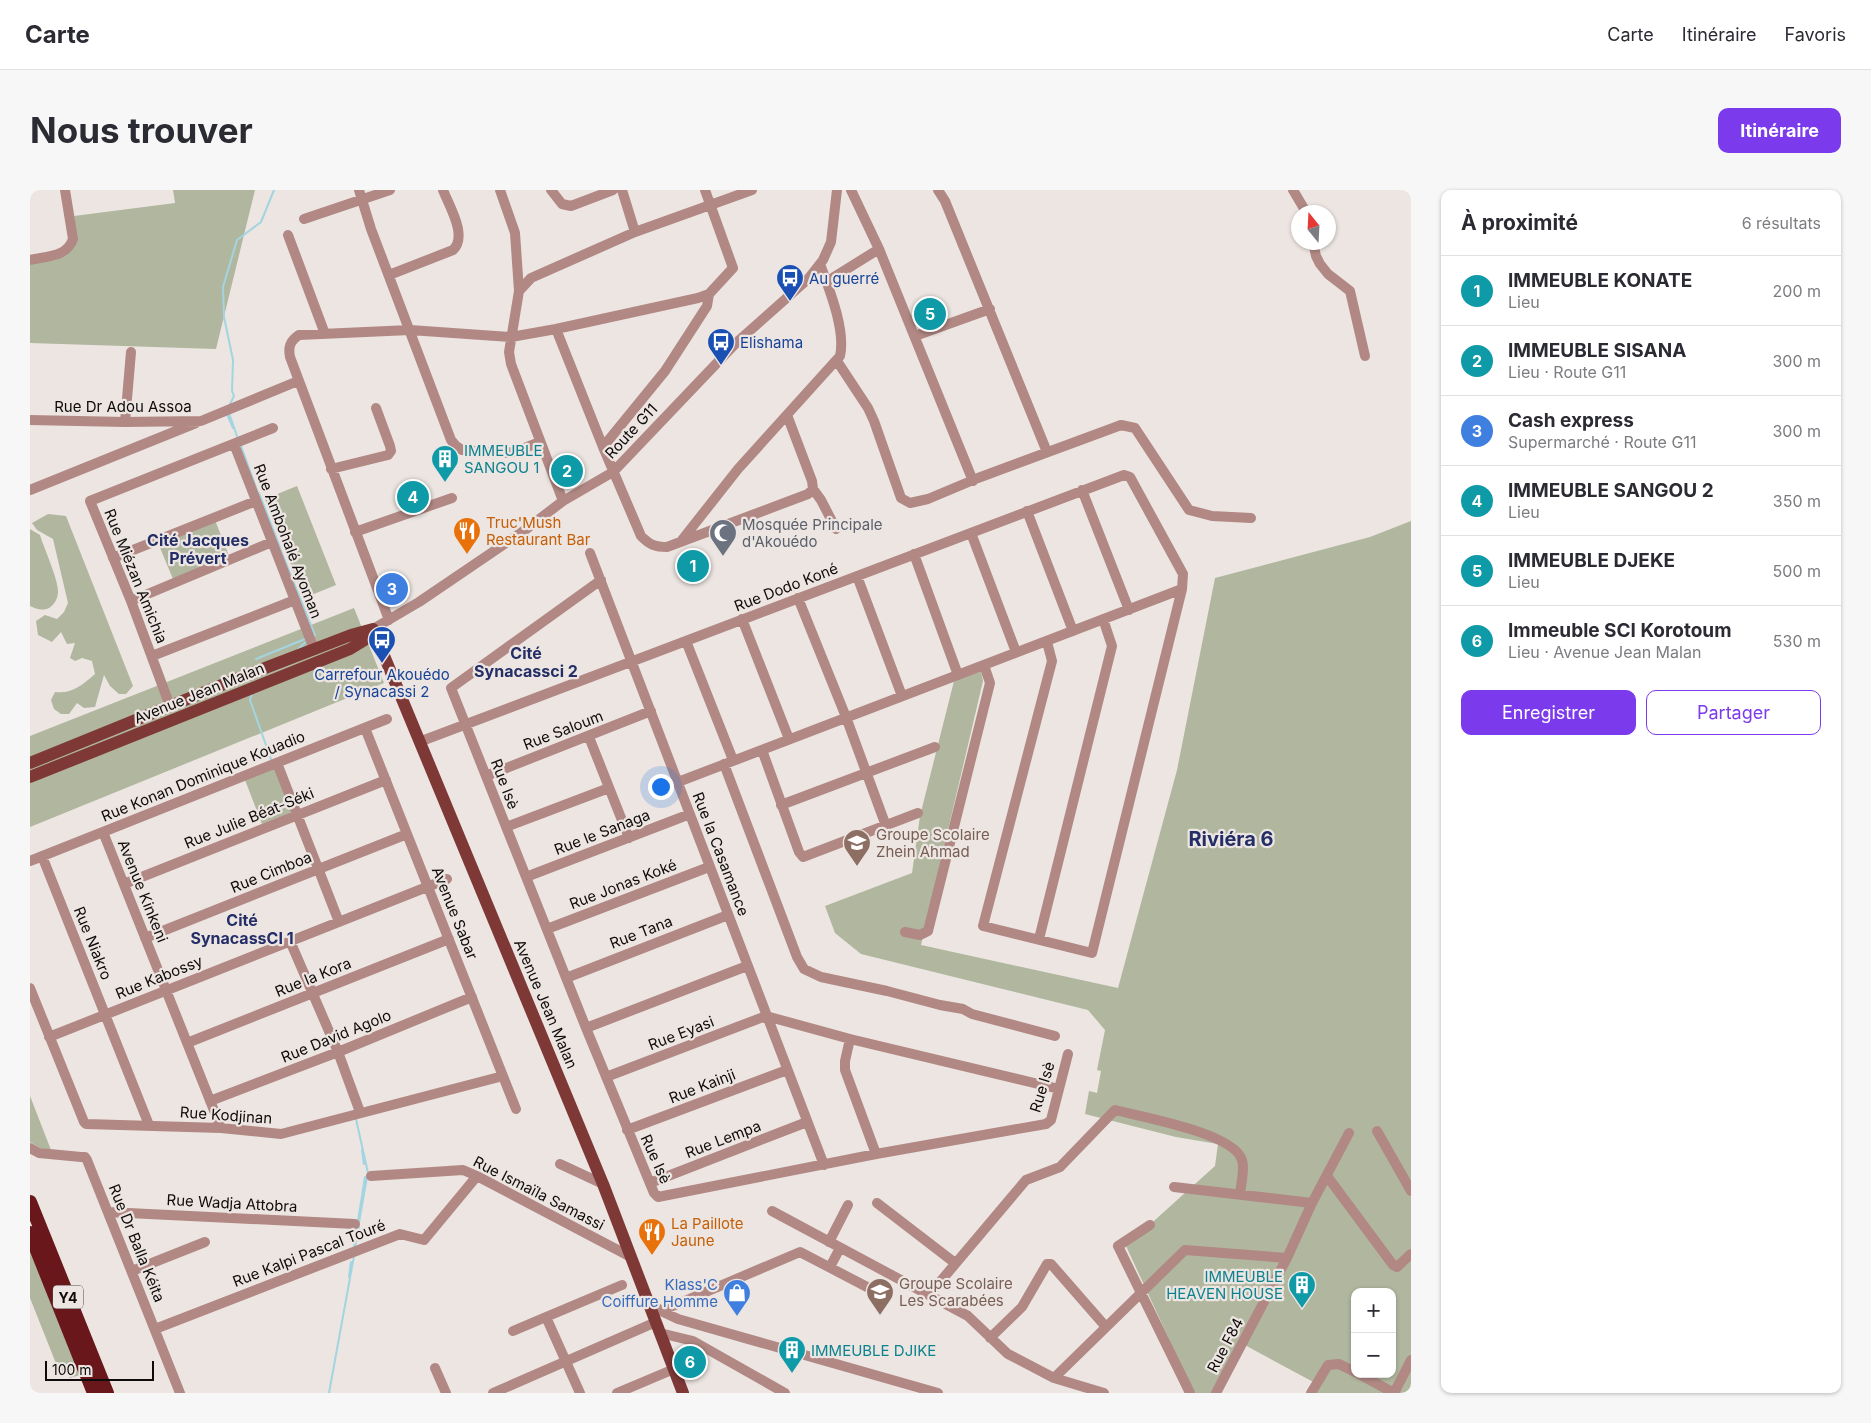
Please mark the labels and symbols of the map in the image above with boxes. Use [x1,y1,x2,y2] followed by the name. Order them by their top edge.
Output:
[1291,205,1336,250] north arrow
[775,263,805,302] bus stop icon: Au guerré
[809,269,879,288] place label: Au guerré
[914,295,946,333] pin: 5
[706,327,736,366] bus stop icon: Elishama
[740,333,803,352] place label: Elishama
[54,397,192,416] street label: Rue Dr Adou Assoa
[601,400,661,462] street label: Route G11
[464,441,543,477] place label: IMMEUBLE SANGOU 1
[430,444,460,483] building icon: IMMEUBLE SANGOU 1
[551,452,583,490] pin: 2
[250,461,326,621] street label: Rue Ambohalé Ayoman
[397,478,429,516] pin: 4
[100,506,172,646] street label: Rue Miézan Amichia
[486,513,591,549] place label: Truc'Mush Restaurant Bar
[742,515,883,551] place label: Mosquée Principale d'Akouédo
[452,516,482,555] restaurant icon: Truc'Mush Restaurant Bar
[708,518,738,557] mosque icon: Mosquée Principale d'Akouédo
[147,530,249,568] district label: Cité Jacques Prévert
[677,547,709,585] pin: 1
[731,558,841,616] street label: Rue Dodo Koné
[376,570,408,608] pin: 3
[367,625,397,664] bus stop icon: Carrefour Akouédo / Synacassi 2
[474,643,578,681] district label: Cité Synacassci 2
[131,658,267,728] street label: Avenue Jean Malan
[314,665,450,701] place label: Carrefour Akouédo / Synacassi 2
[520,706,606,754] street label: Rue Saloum
[98,726,308,826] street label: Rue Konan Dominique Kouadio
[487,756,523,812] street label: Rue Isè
[648,774,674,800] your location
[181,783,317,853] street label: Rue Julie Béat-Séki
[689,789,753,919] street label: Rue la Casamance
[551,805,653,859] street label: Rue le Sanaga
[876,825,990,861] place label: Groupe Scolaire Zhein Ahmad
[1188,827,1274,851] district label: Riviéra 6
[842,828,872,867] school or university icon: Groupe Scolaire Zhein Ahmad
[114,837,172,945] street label: Avenue Kinkeni
[228,847,314,897] street label: Rue Cimboa
[567,855,679,913] street label: Rue Jonas Koké
[428,864,482,962] street label: Avenue Sabar
[70,904,116,982] street label: Rue Niakro
[190,910,294,948] district label: Cité SynacassCI 1
[607,911,675,953] street label: Rue Tana
[510,936,582,1072] street label: Avenue Jean Malan
[113,951,206,1003] street label: Rue Kabossy
[272,953,354,1001] street label: Rue la Kora
[278,1005,394,1067] street label: Rue David Agolo
[645,1012,717,1054] street label: Rue Eyasi
[1025,1059,1059,1115] street label: Rue Isè
[666,1065,738,1107] street label: Rue Kainji
[179,1102,273,1128] street label: Rue Kodjinan
[682,1116,764,1162] street label: Rue Lempa
[637,1131,675,1187] street label: Rue Isè
[470,1152,608,1234] street label: Rue Ismaïla Samassi
[105,1181,169,1305] street label: Rue Dr Balla Kéita
[166,1190,298,1216] street label: Rue Wadja Attobra
[671,1214,744,1250] place label: La Paillote Jaune
[230,1215,388,1291] street label: Rue Kalpi Pascal Touré
[637,1217,667,1256] restaurant icon: La Paillote Jaune
[1166,1267,1283,1303] place label: IMMEUBLE HEAVEN HOUSE
[1287,1270,1317,1309] building icon: IMMEUBLE HEAVEN HOUSE
[899,1274,1013,1310] place label: Groupe Scolaire Les Scarabées
[602,1275,718,1311] place label: Klass'C Coiffure Homme
[865,1277,895,1316] school or university icon: Groupe Scolaire Les Scarabées
[722,1278,752,1317] shop icon: Klass'C Coiffure Homme
[53,1286,83,1308] road number: Y4
[1203,1314,1247,1376] street label: Rue F84
[777,1335,807,1374] building icon: IMMEUBLE DJIKE
[811,1341,936,1360] place label: IMMEUBLE DJIKE
[674,1343,706,1381] pin: 6
[45,1358,154,1381] scale bar

